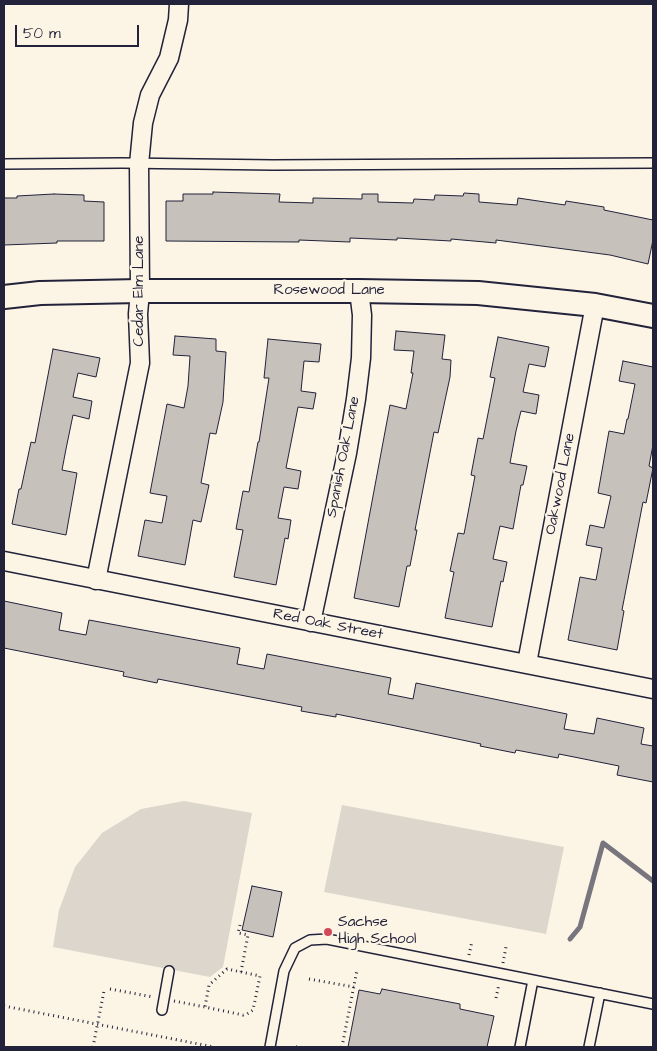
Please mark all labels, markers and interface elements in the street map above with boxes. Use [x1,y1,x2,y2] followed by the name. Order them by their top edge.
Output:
[18,15,141,47] scale bar
[23,23,61,44] text: 50 m
[131,236,149,346] street label: Cedar Elm Lane
[273,282,385,300] street label: Rosewood Lane
[323,395,365,519] street label: Spanish Oak Lane
[542,432,580,536] street label: Oakwood Lane
[271,606,385,644] street label: Red Oak Street
[338,914,416,949] place label: Sachse High School
[322,926,334,938] marker: Sachse High School

